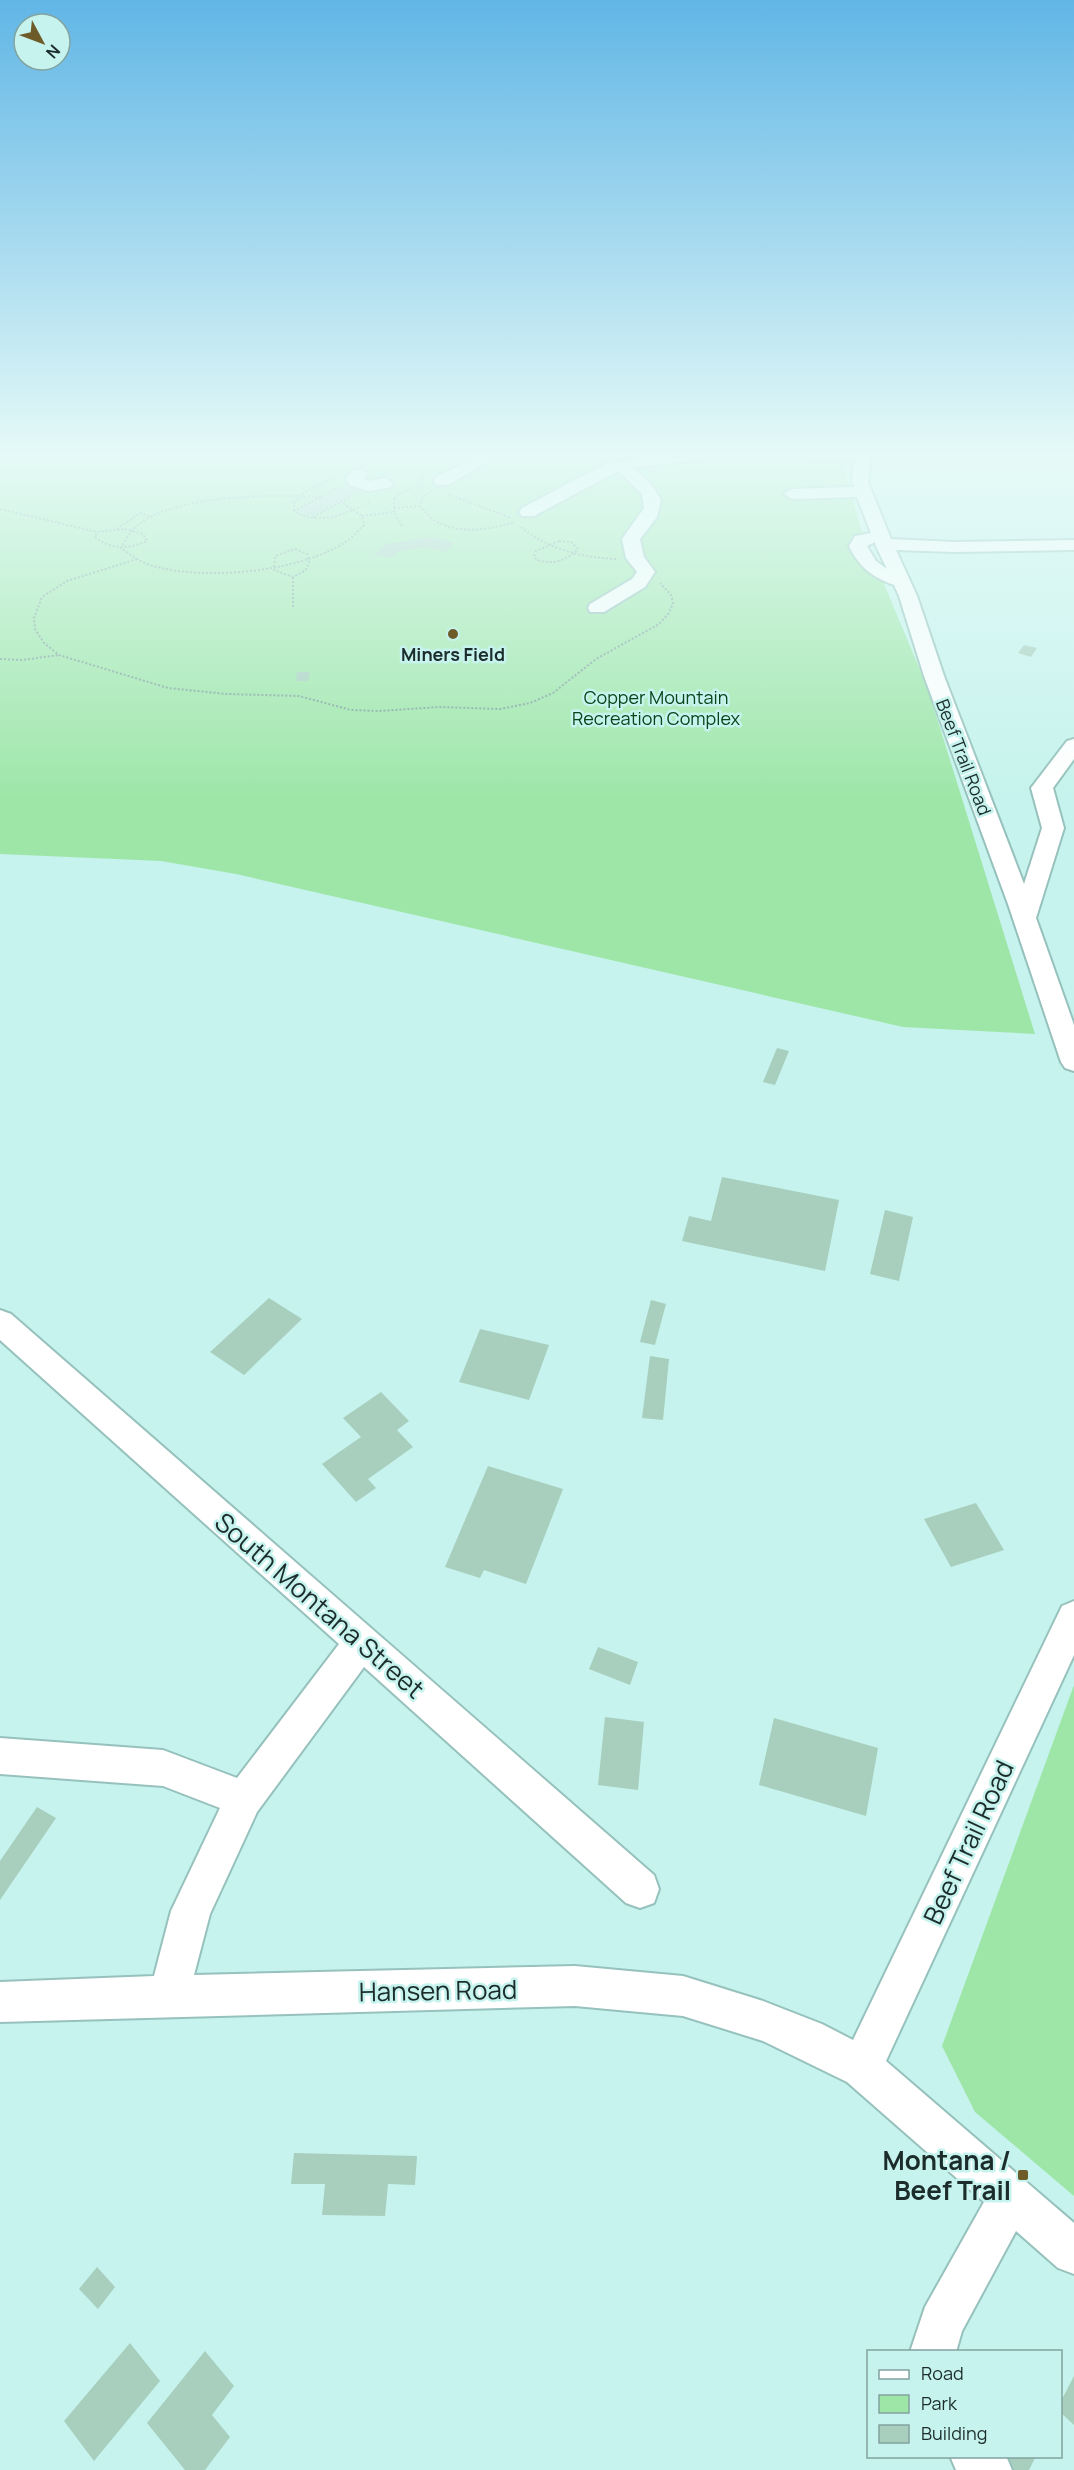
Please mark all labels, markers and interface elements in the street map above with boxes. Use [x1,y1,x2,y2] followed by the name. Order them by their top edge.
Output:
[12,12,72,72] north arrow
[41,40,65,63] text: N
[446,627,460,641] marker: Miners Field
[401,642,505,666] place label: Miners Field
[572,685,741,730] park label: Copper Mountain Recreation Complex
[931,695,997,819] street label: Beef Trail Road
[207,1504,433,1706] street label: South Montana Street
[914,1754,1022,1930] street label: Beef Trail Road
[358,1971,518,2009] street label: Hansen Road
[883,2142,1011,2208] place label: Montana / Beef Trail
[1016,2168,1030,2182] marker: Montana / Beef Trail
[867,2350,1062,2458] legend
[921,2361,964,2385] text: Road
[921,2391,958,2415] text: Park
[921,2421,987,2445] text: Building

